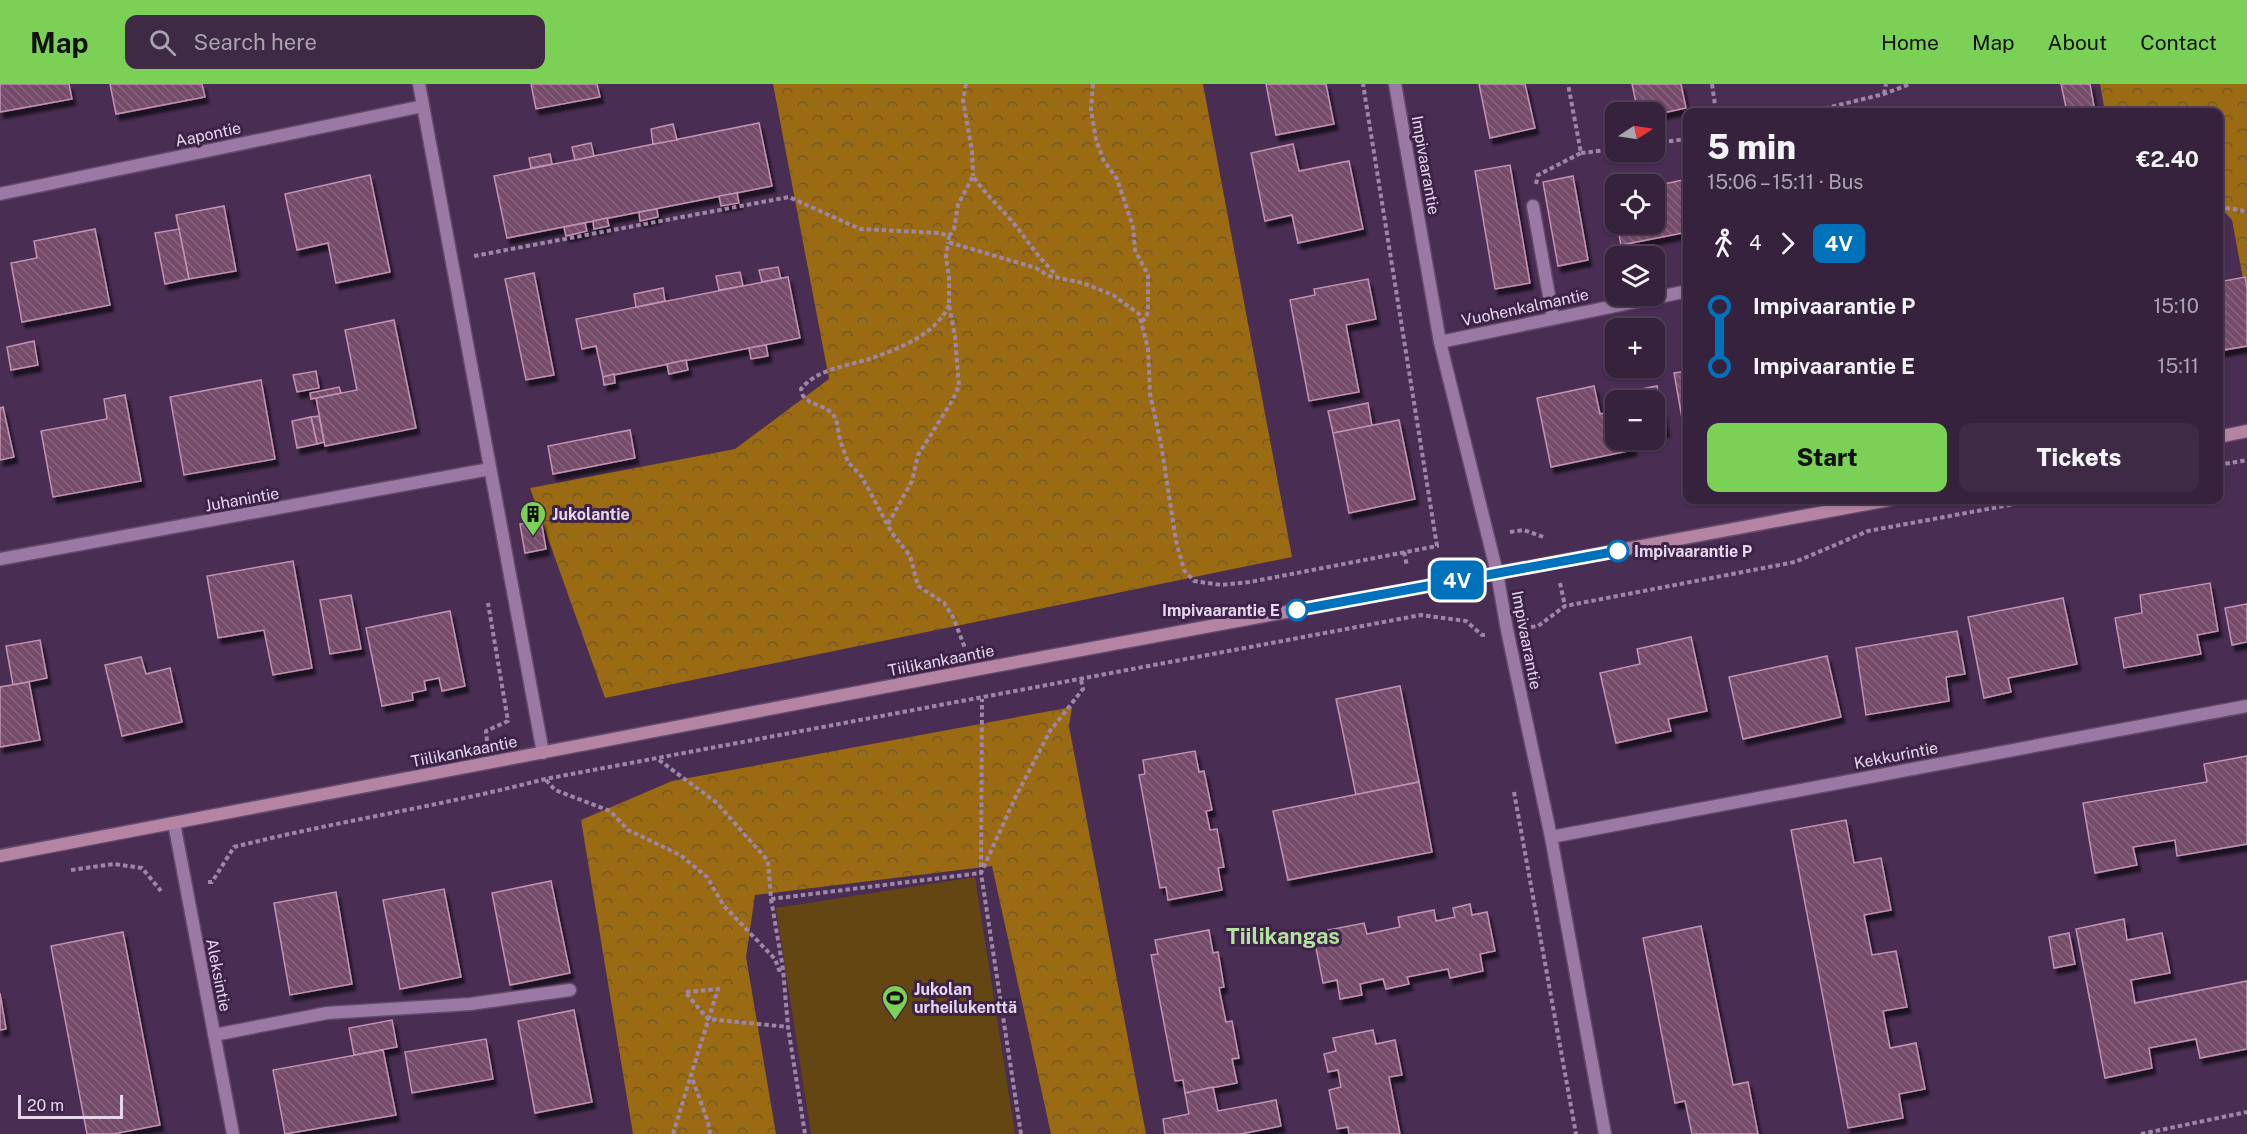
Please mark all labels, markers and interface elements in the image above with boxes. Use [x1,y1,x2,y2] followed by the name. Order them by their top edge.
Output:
[125,15,545,69] search box
[30,26,89,59] text: Map
[146,26,179,59] icon: search
[194,29,317,55] text: Search here
[1881,30,1939,55] text: Home
[1972,30,2015,55] text: Map
[2048,30,2107,55] text: About
[2140,30,2217,55] text: Contact
[1605,102,1665,162] north arrow
[1605,102,1665,450] map controls
[1407,114,1444,216] street label: Impivaarantie
[173,118,243,151] street label: Aapontie
[1707,128,1796,166] text: 5 min
[2136,146,2199,172] text: €2.40
[1707,170,1863,194] text: 15:06 – 15:11 · Bus
[1605,174,1665,234] button: locate
[1707,227,1740,260] icon: walk
[1771,227,1804,260] icon: forward
[1749,231,1762,255] text: 4
[1825,231,1853,256] text: 4V
[1605,246,1665,306] button: layers
[1460,285,1591,330] street label: Vuohenkalmantie
[1753,293,1915,319] text: Impivaarantie P
[2153,294,2199,318] text: 15:10
[1605,318,1665,378] button: +
[1753,353,1915,379] text: Impivaarantie E
[2157,354,2199,378] text: 15:11
[1605,390,1665,450] button: −
[1707,423,1947,492] button: Start
[1959,423,2199,492] button: Tickets
[203,484,281,515] street label: Juhanintie
[518,499,548,537] building icon: Jukolantie
[552,505,630,524] place label: Jukolantie
[1607,540,1629,562] marker: Impivaarantie P
[1634,542,1752,561] place label: Impivaarantie P
[1430,560,1484,600] line badge: 4V
[1443,568,1471,593] text: 4V
[1508,589,1545,691] street label: Impivaarantie
[1286,599,1308,621] marker: Impivaarantie E
[1162,601,1280,620] place label: Impivaarantie E
[886,641,996,680] street label: Tiilikankaantie
[409,732,519,771] street label: Tiilikankaantie
[1852,738,1940,773] street label: Kekkurintie
[1226,923,1340,949] district label: Tiilikangas
[202,937,235,1013] street label: Aleksintie
[914,980,1017,1017] place label: Jukolan urheilukenttä
[880,983,910,1021] sports icon: Jukolan urheilukenttä
[18,1092,123,1120] scale bar
[27,1096,64,1115] text: 20 m

